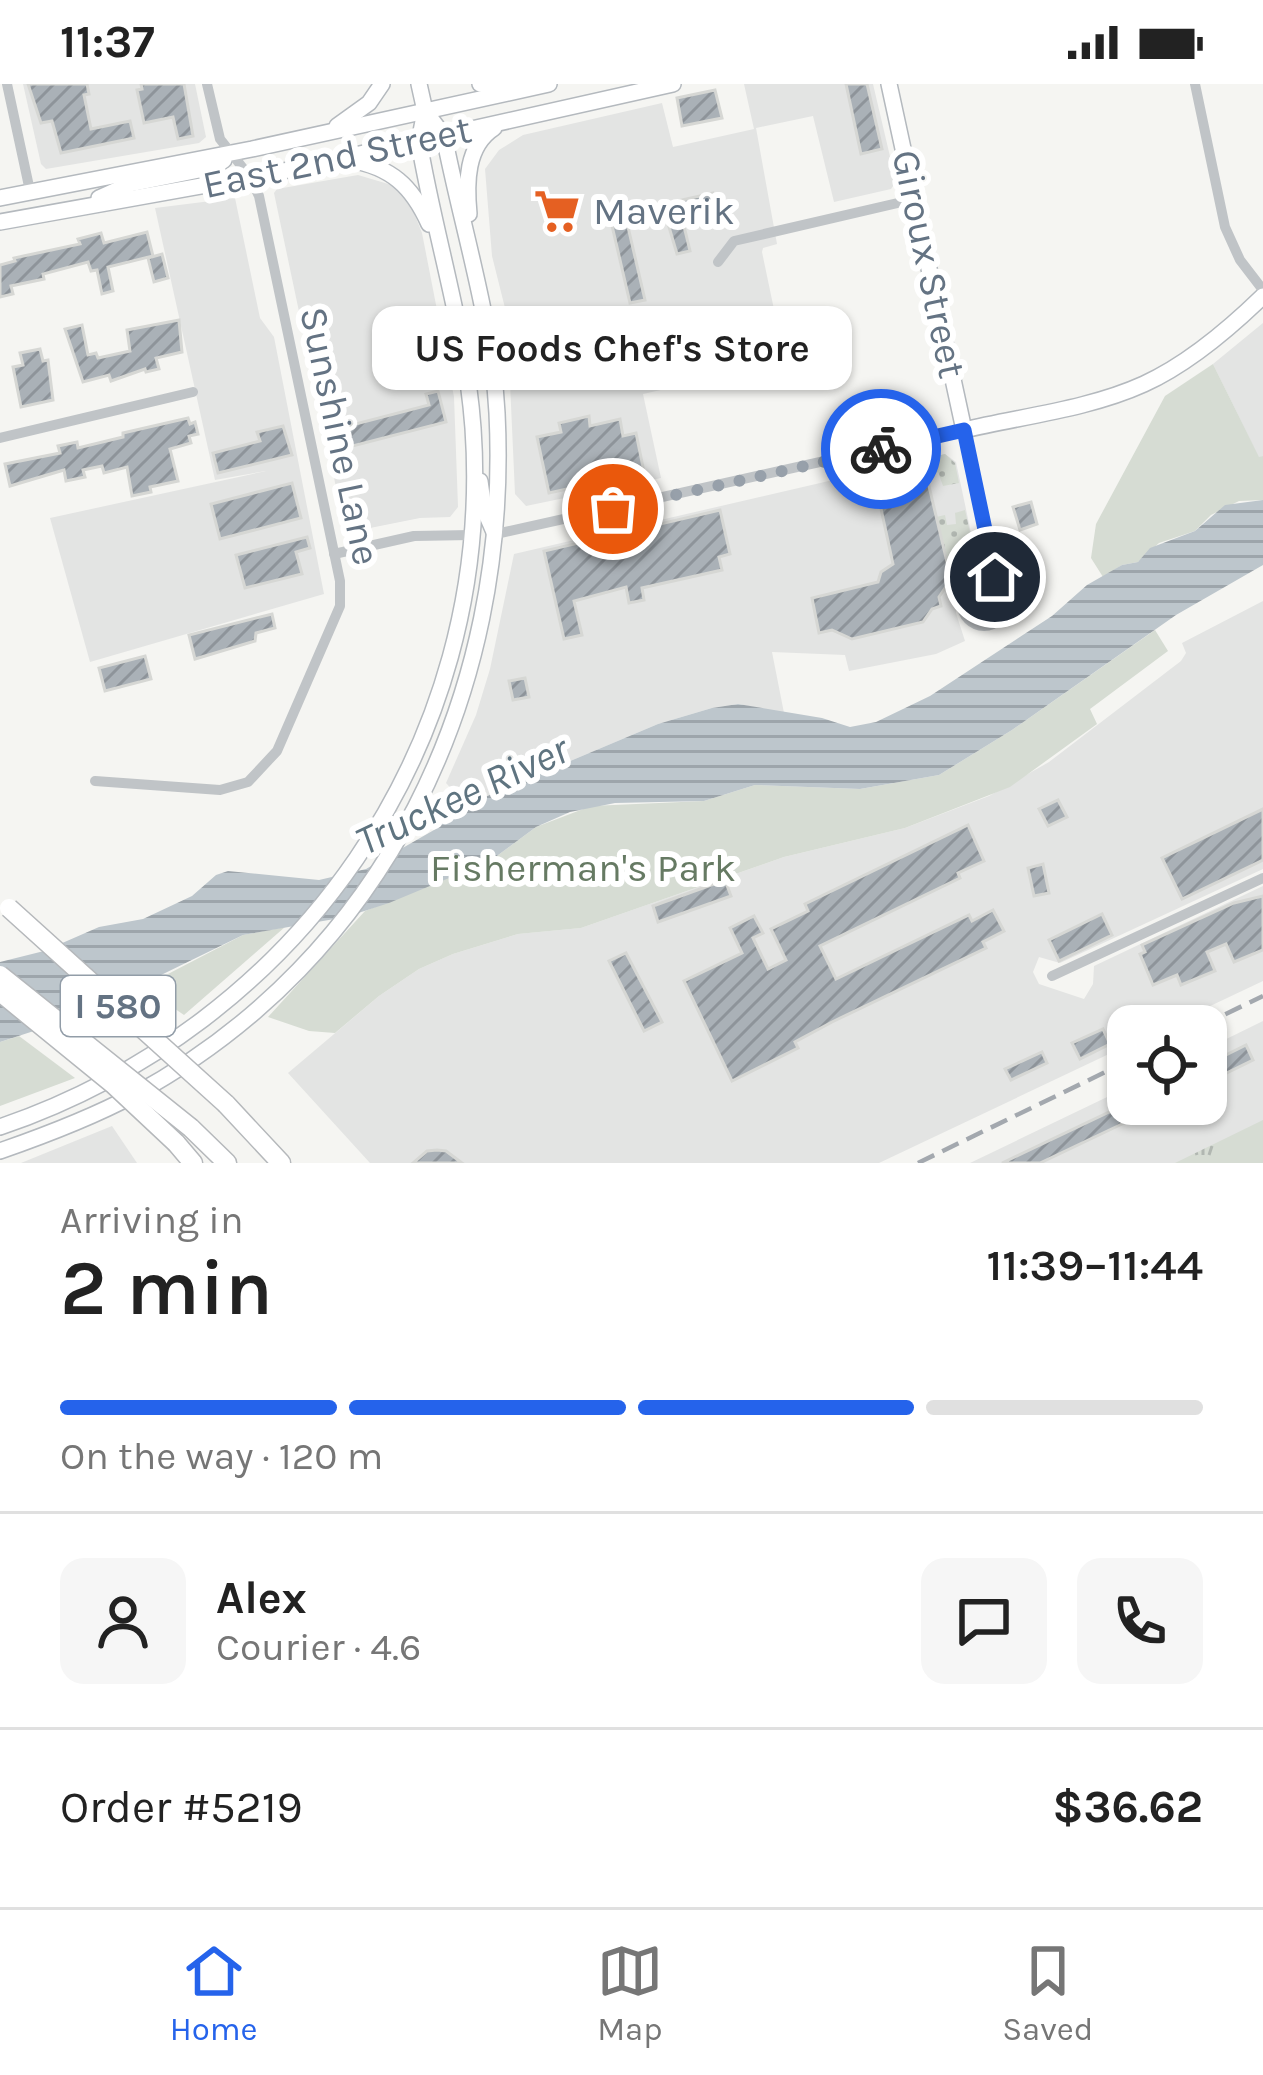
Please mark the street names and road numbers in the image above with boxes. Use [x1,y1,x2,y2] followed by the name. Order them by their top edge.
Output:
[199,106,475,208] street label: East 2nd Street
[882,146,976,382] street label: Giroux Street
[290,303,390,569] street label: Sunshine Lane
[61,976,175,1036] road number: I 580

